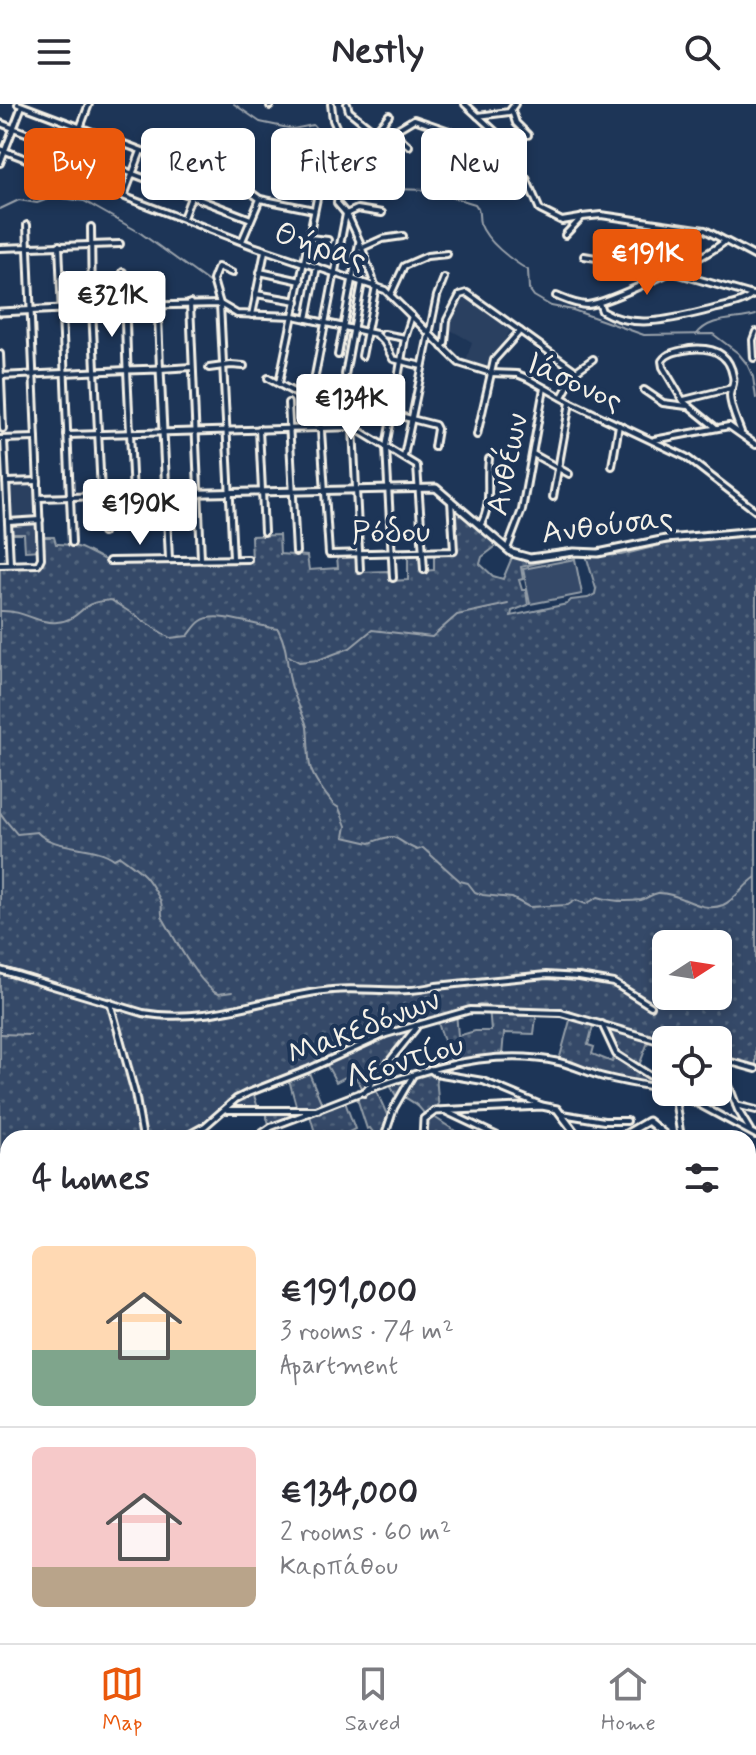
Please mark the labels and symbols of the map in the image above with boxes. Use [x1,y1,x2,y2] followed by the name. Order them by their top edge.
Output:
[269,212,372,281] street label: Θήρας
[591,229,703,297] pin: €191K
[56,271,168,339] pin: €321K
[519,343,629,423] street label: Ιάσονος
[295,374,407,442] pin: €134K
[476,409,539,520] street label: Ανθέων
[84,479,196,547] pin: €190K
[539,497,676,555] street label: Ανθούσας
[351,511,431,555] street label: Ρόδου
[652,930,732,1010] north arrow
[281,980,446,1076] street label: Μακεδόνων
[340,1024,469,1100] street label: Λεοντίου

